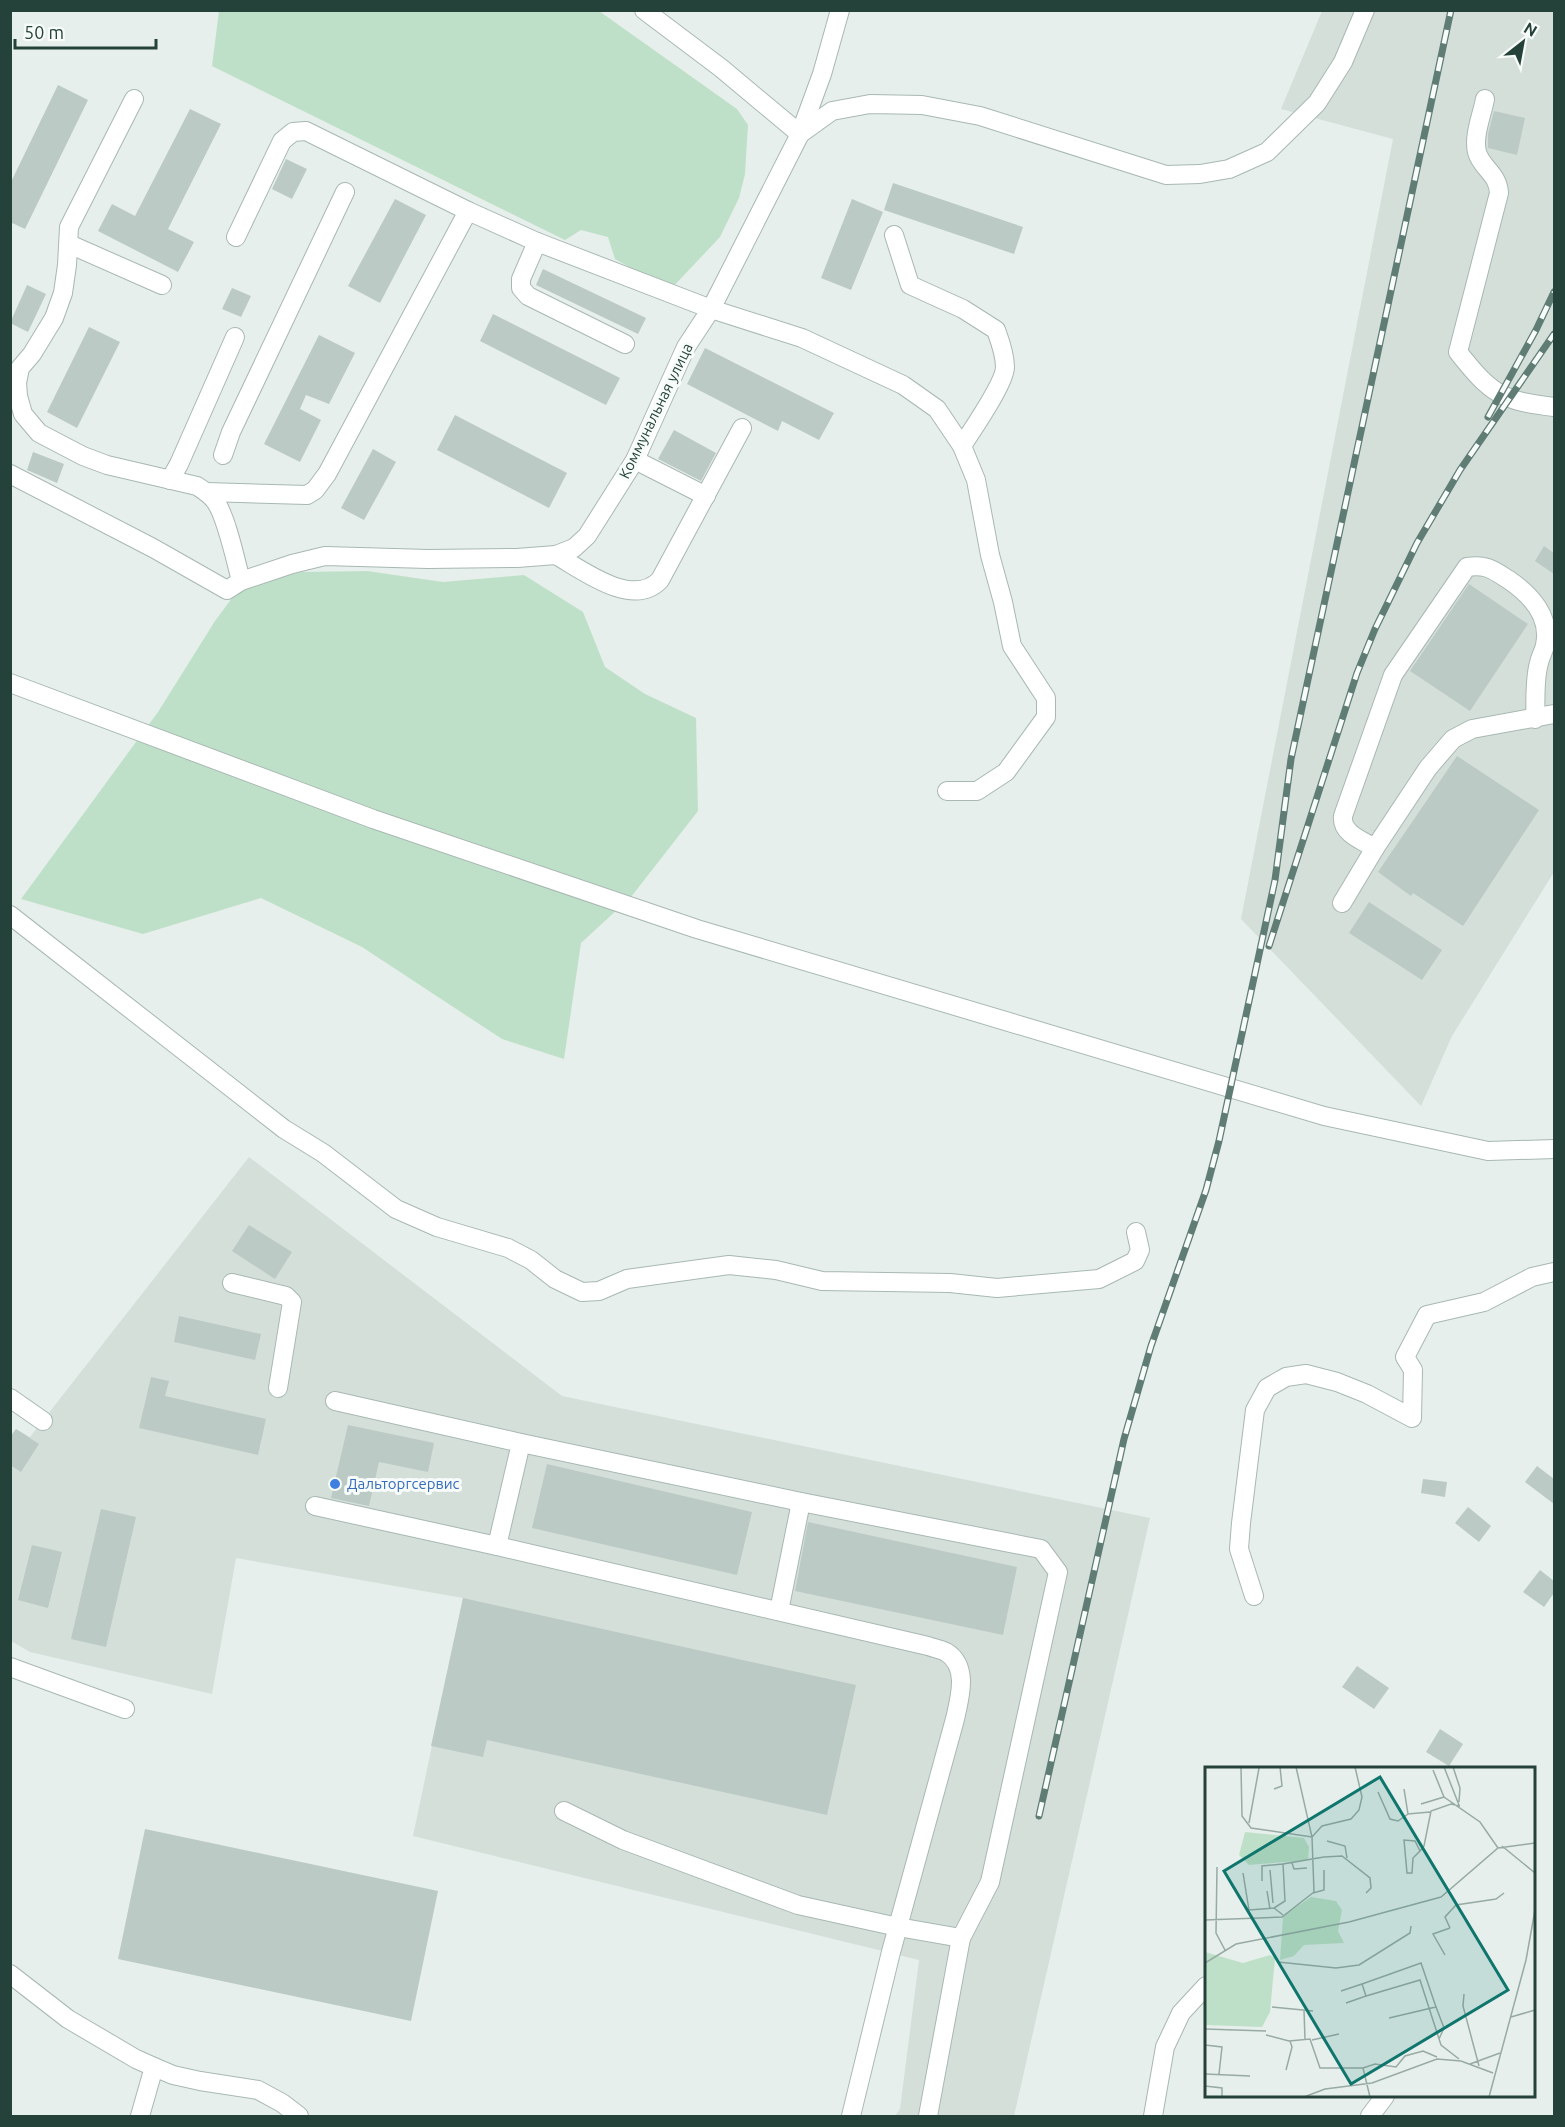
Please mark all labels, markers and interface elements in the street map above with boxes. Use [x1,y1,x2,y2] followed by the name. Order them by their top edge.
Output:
[15,12,156,50] scale bar
[1493,12,1553,72] north arrow
[1521,18,1540,40] text: N
[24,22,64,42] text: 50 m
[615,340,696,481] street label: Коммунальная улица
[347,1475,460,1492] place label: Дальторгсервис
[328,1477,342,1491] marker: Дальторгсервис
[1205,1767,1535,2097] inset map

